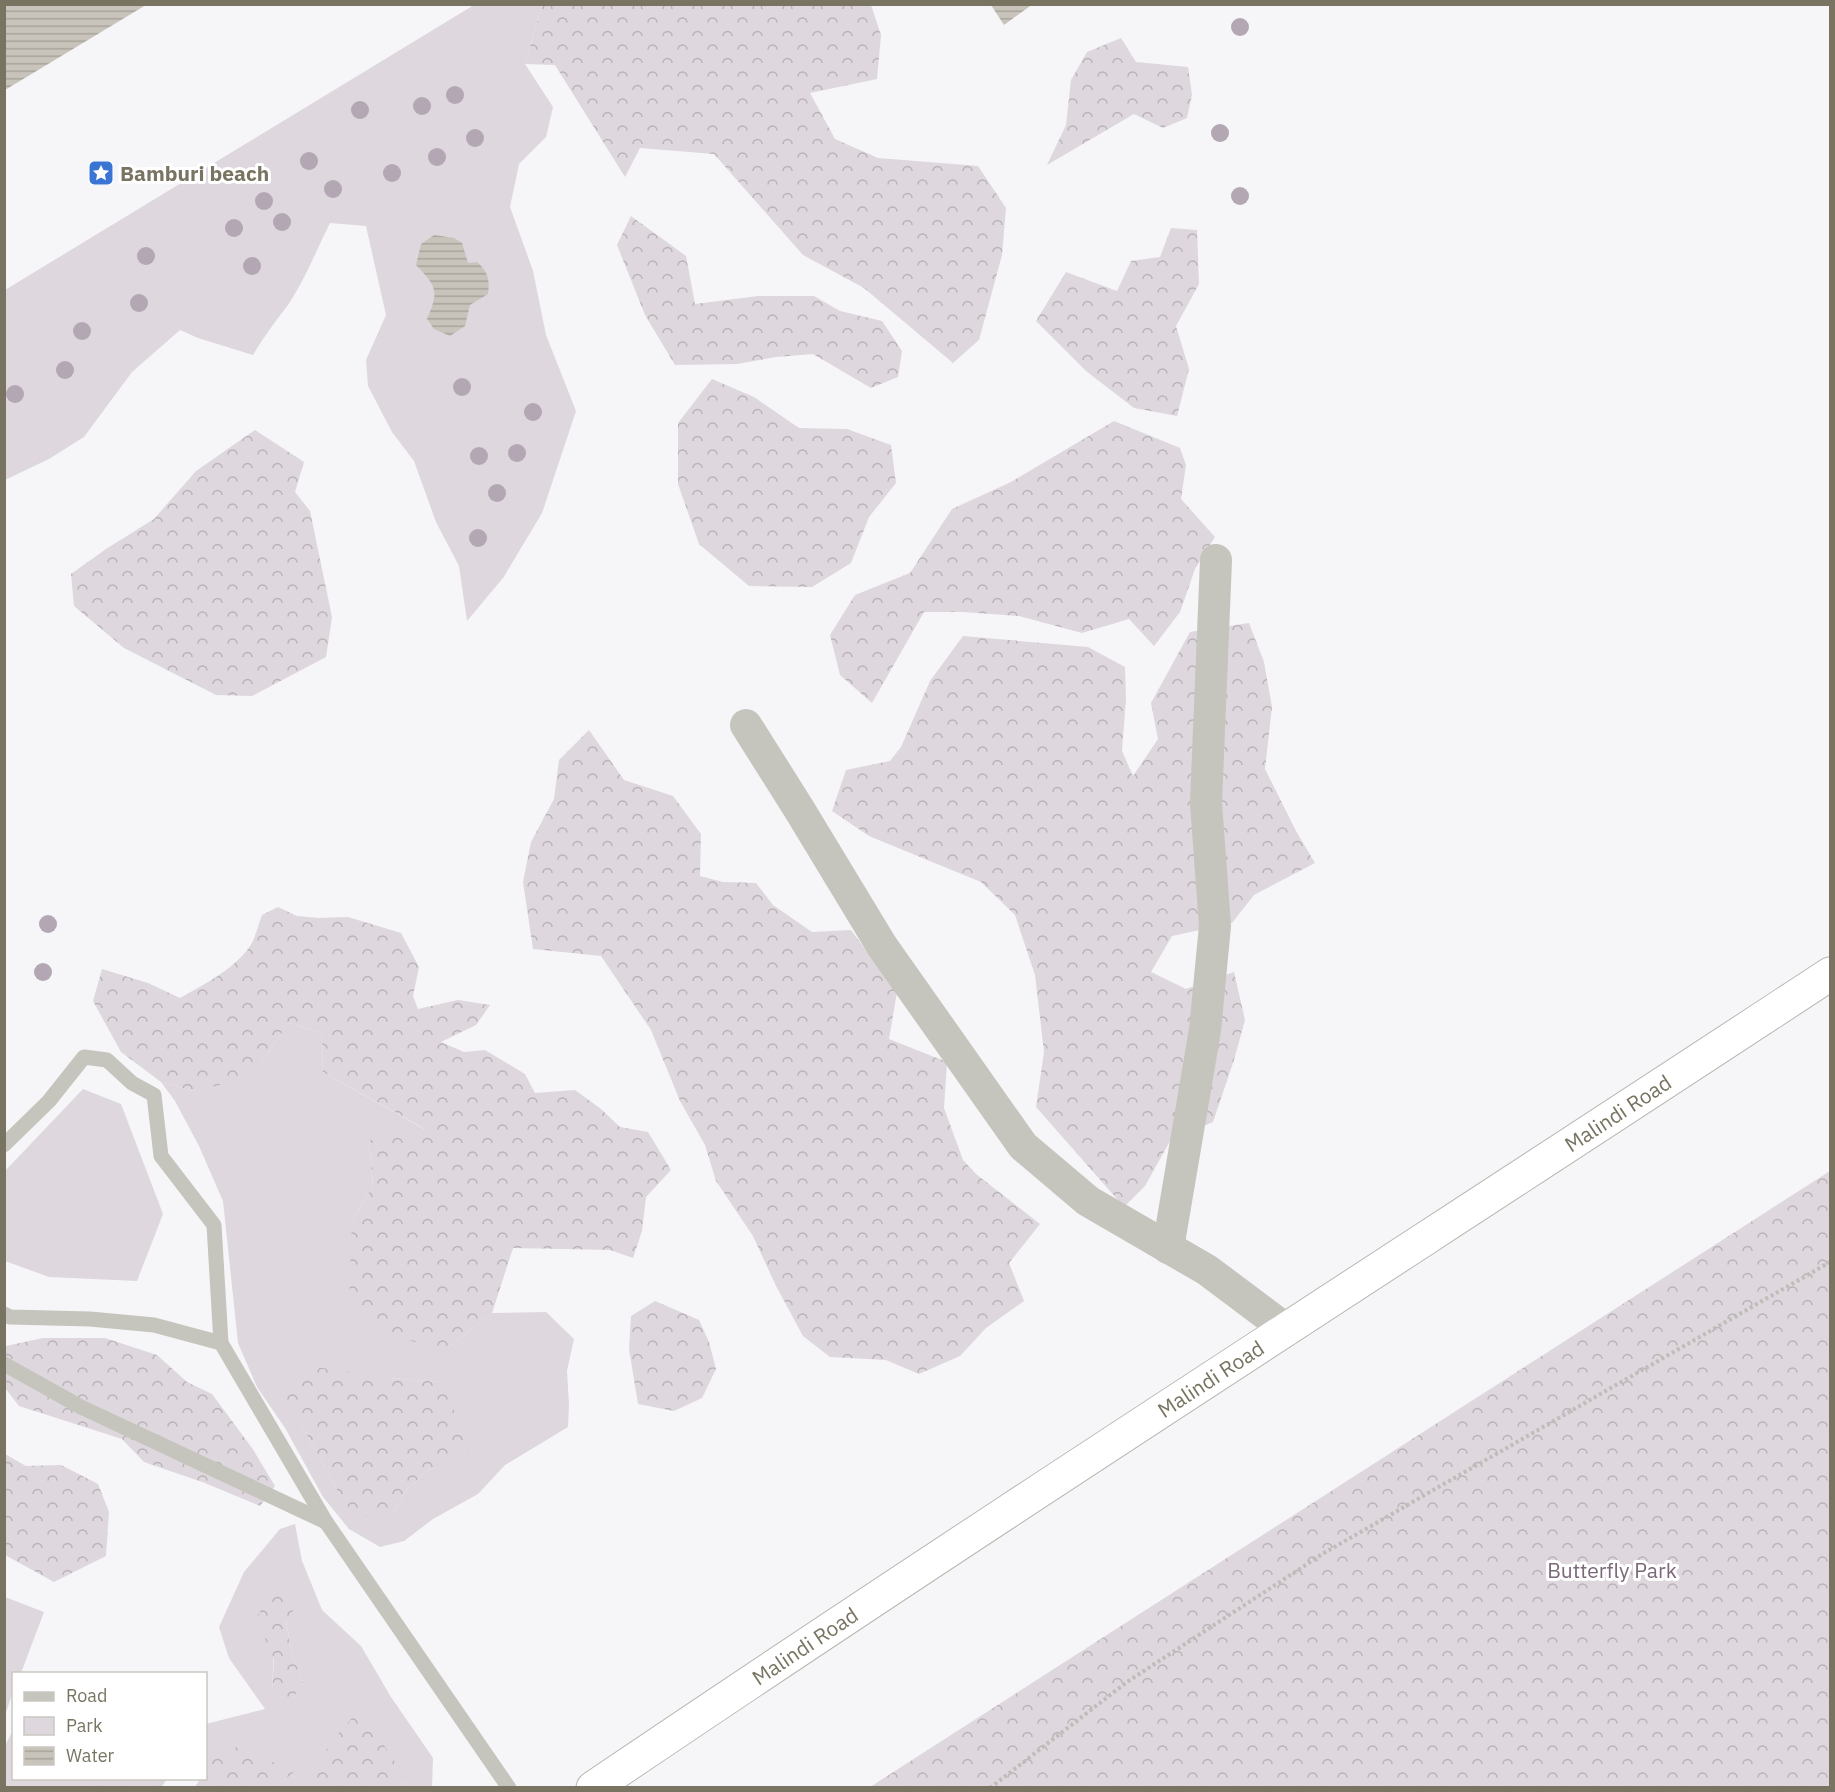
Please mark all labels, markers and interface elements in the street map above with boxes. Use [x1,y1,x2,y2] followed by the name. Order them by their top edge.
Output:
[86,158,116,188] place icon: Bamburi beach
[120,159,269,187] place label: Bamburi beach
[1559,1068,1676,1158] street label: Malindi Road
[1152,1334,1269,1424] street label: Malindi Road
[1547,1556,1677,1584] park label: Butterfly Park
[746,1600,863,1691] street label: Malindi Road
[12,1672,207,1780] legend
[66,1684,107,1707] text: Road
[66,1714,103,1737] text: Park
[66,1744,115,1767] text: Water

